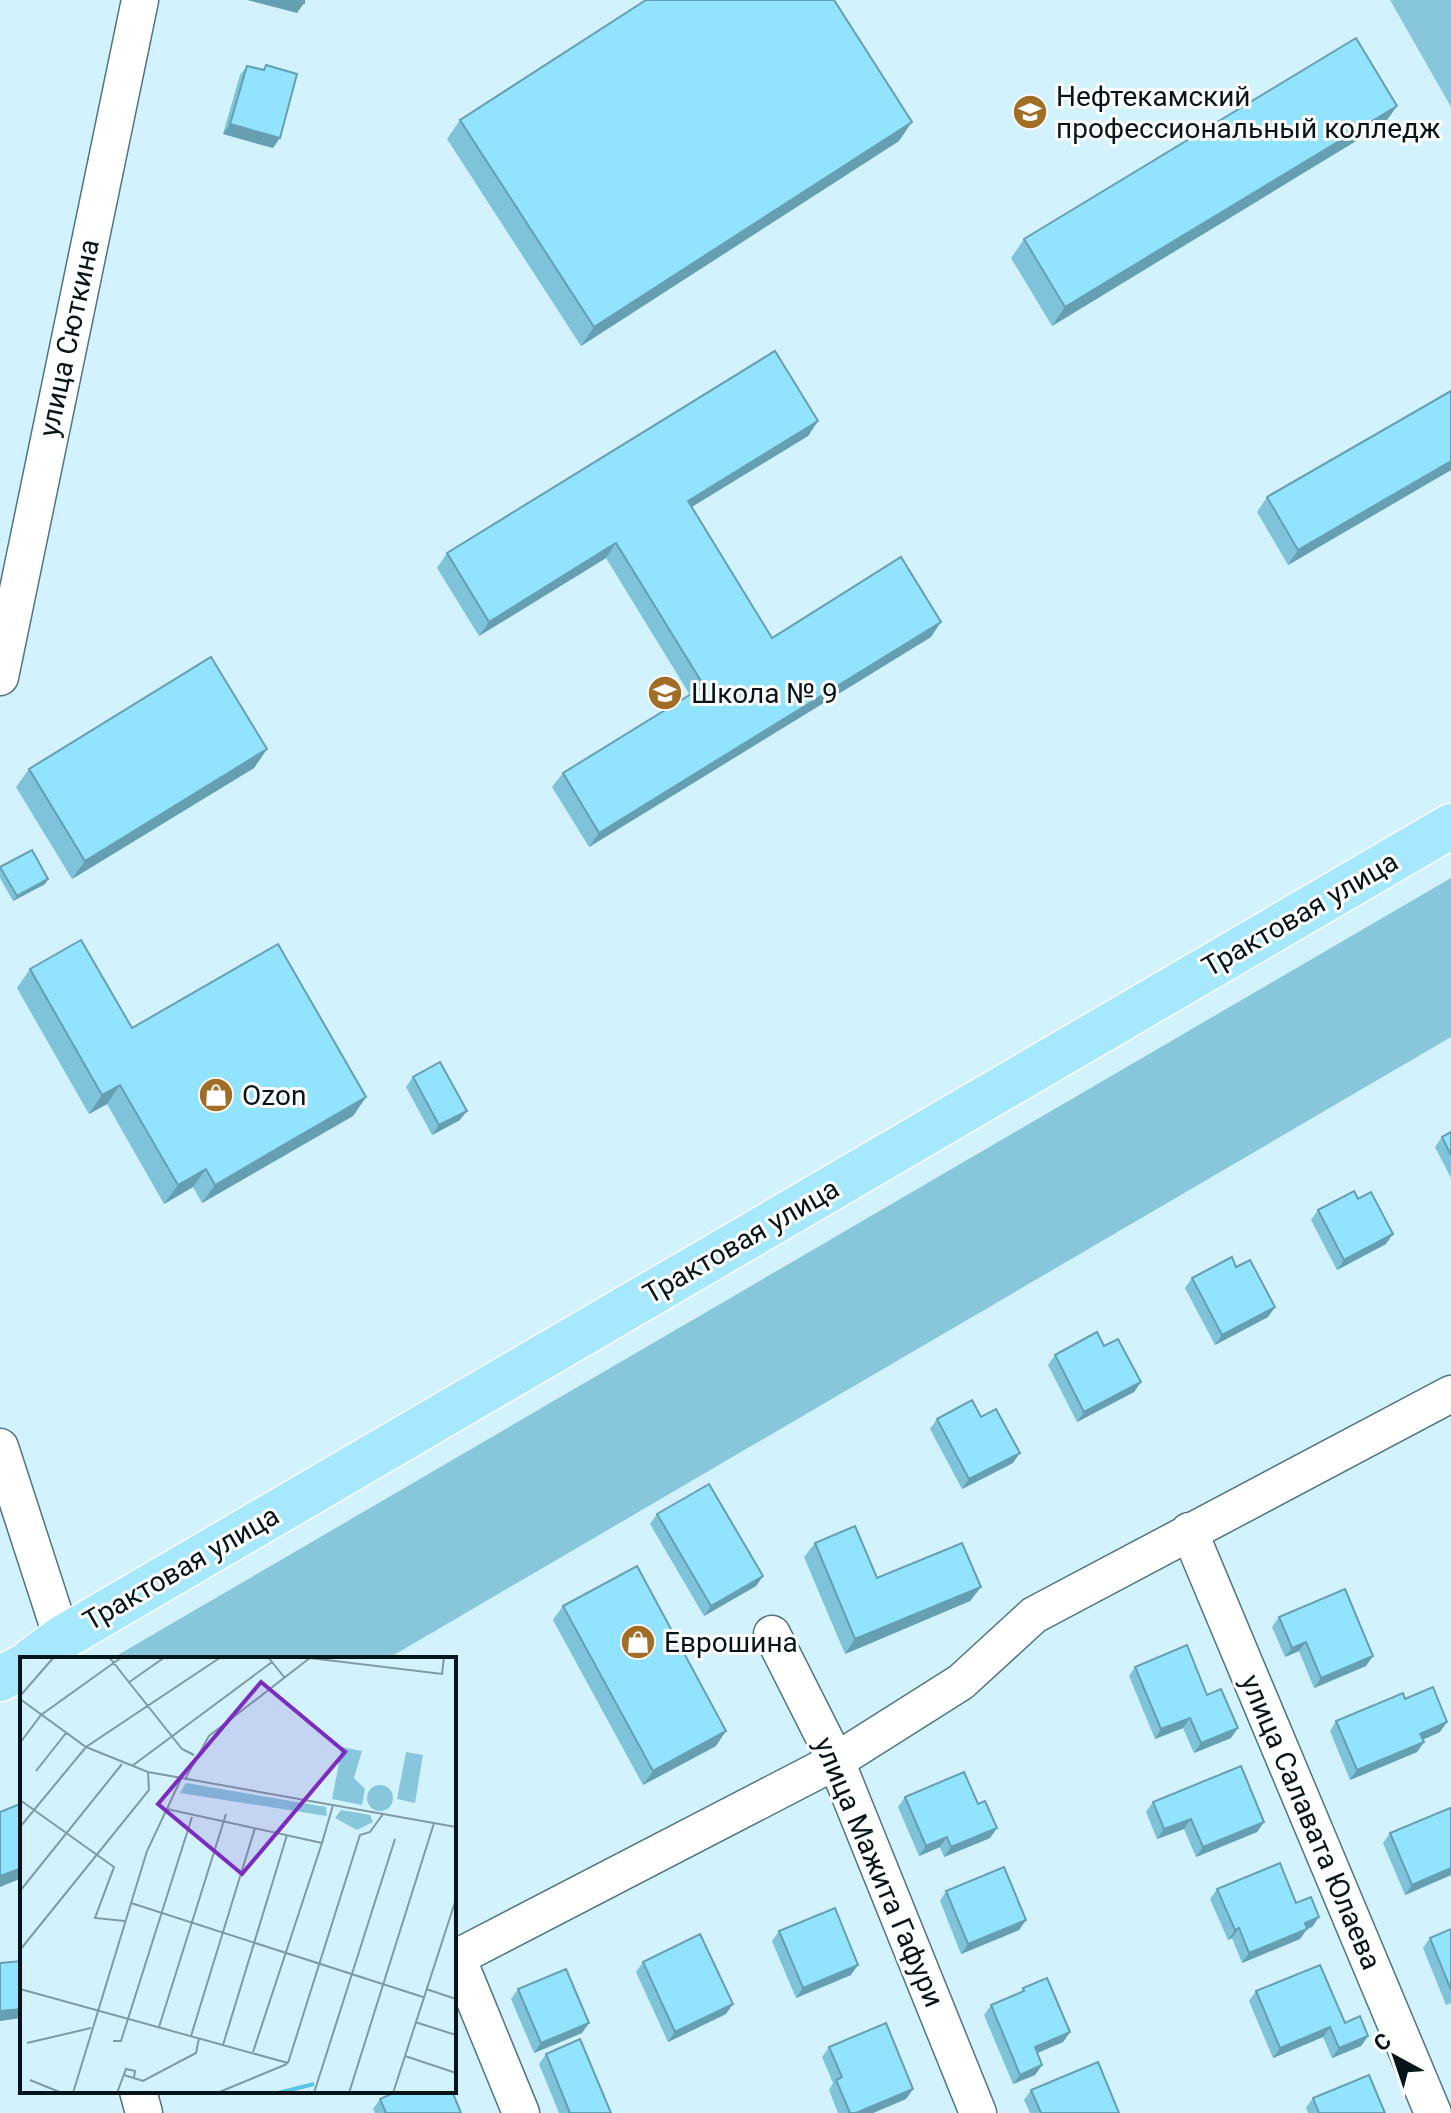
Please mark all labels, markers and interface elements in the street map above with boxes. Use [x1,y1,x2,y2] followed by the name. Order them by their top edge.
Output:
[1056,80,1441,145] place label: Нефтекамский профессиональный колледж
[1011,93,1049,131] school or university icon: Нефтекамский профессиональный колледж
[32,236,106,440] street label: улица Сюткина
[646,674,684,712] school or university icon: Школа № 9
[691,677,838,710] place label: Школа № 9
[1196,845,1404,983] street label: Трактовая улица
[197,1076,235,1114] shop icon: Ozon
[242,1079,306,1112] place label: Ozon
[637,1172,845,1310] street label: Трактовая улица
[77,1499,285,1637] street label: Трактовая улица
[619,1623,657,1661] shop icon: Еврошина
[664,1626,798,1659] place label: Еврошина
[20,1657,456,2093] inset map
[1234,1669,1388,1975] street label: улица Салавата Юлаева
[807,1732,951,2012] street label: улица Мажита Гафури
[1355,2017,1435,2097] north arrow
[1369,2028,1396,2056] text: С

